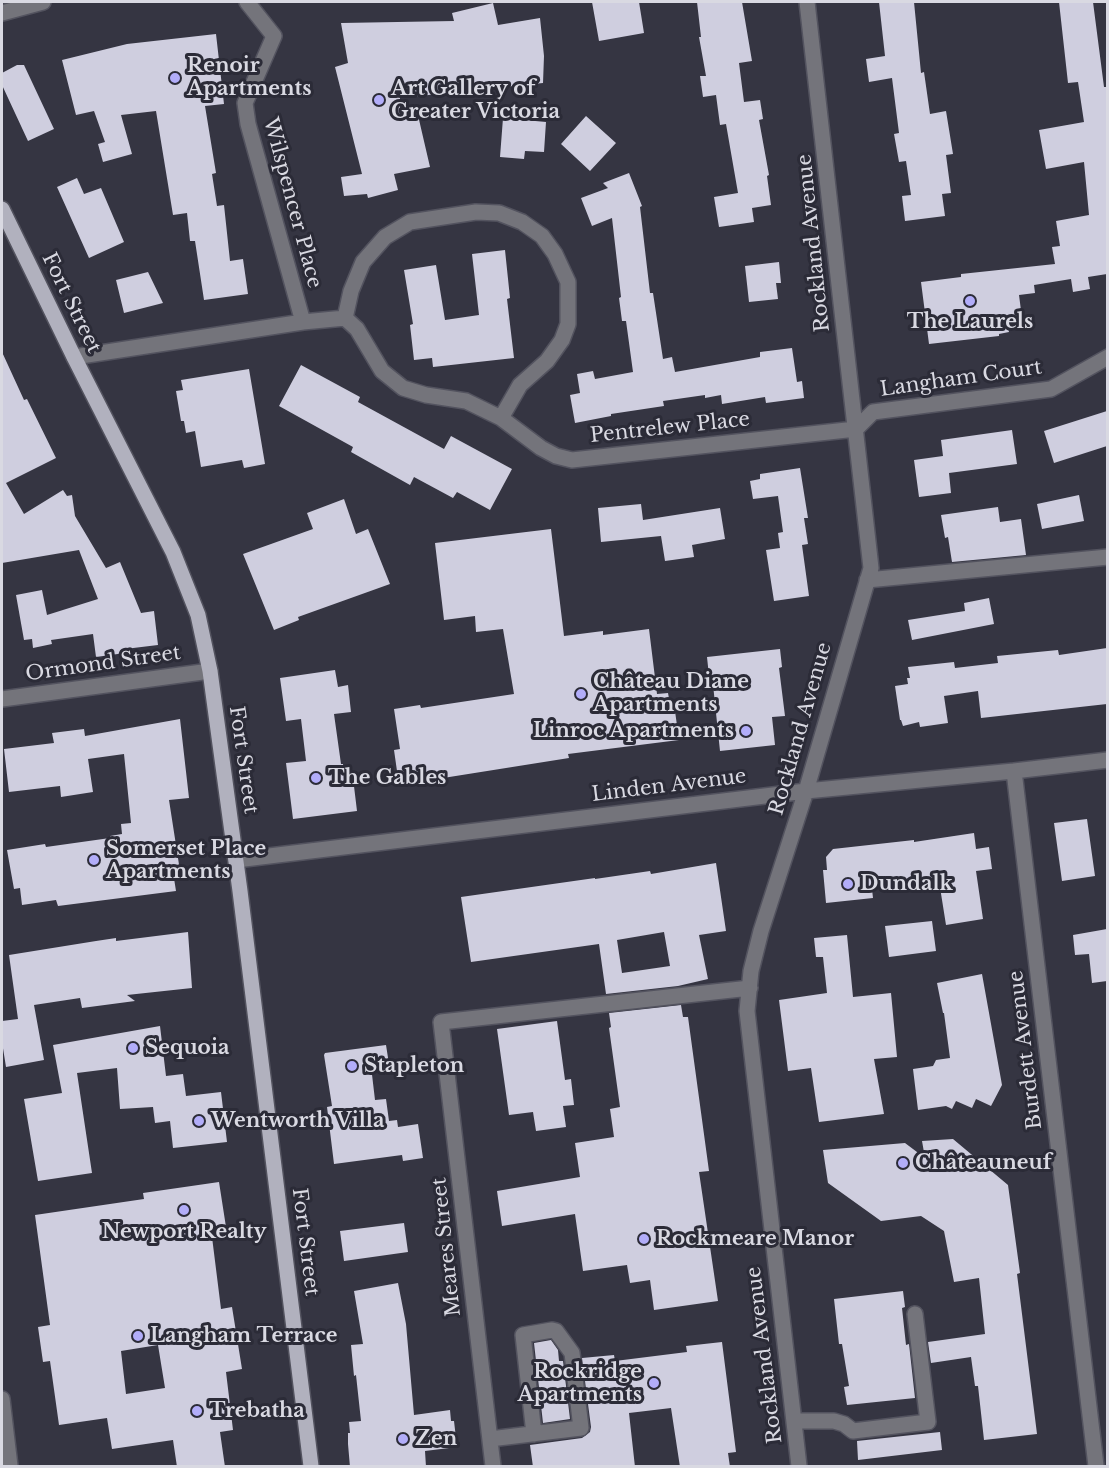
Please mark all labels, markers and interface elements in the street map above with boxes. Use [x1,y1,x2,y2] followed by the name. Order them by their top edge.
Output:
[187,54,312,101] place label: Renoir Apartments
[168,71,182,85] marker: Renoir Apartments
[391,77,560,124] place label: Art Gallery of Greater Victoria
[372,93,386,107] marker: Art Gallery of Greater Victoria
[258,115,326,291] street label: Wilspencer Place
[793,153,835,333] street label: Rockland Avenue
[36,249,106,357] street label: Fort Street
[963,294,977,308] marker: The Laurels
[907,310,1033,334] place label: The Laurels
[879,356,1043,402] street label: Langham Court
[589,408,751,448] street label: Pentrelew Place
[765,640,837,818] street label: Rockland Avenue
[24,641,182,687] street label: Ormond Street
[593,670,749,717] place label: Château Diane Apartments
[574,687,588,701] marker: Château Diane Apartments
[224,705,262,815] street label: Fort Street
[533,719,734,743] place label: Linroc Apartments
[739,724,753,738] marker: Linroc Apartments
[590,765,748,807] street label: Linden Avenue
[328,766,446,790] place label: The Gables
[309,771,323,785] marker: The Gables
[106,837,266,884] place label: Somerset Place Apartments
[87,853,101,867] marker: Somerset Place Apartments
[860,872,953,896] place label: Dundalk
[841,877,855,891] marker: Dundalk
[1004,969,1048,1131] street label: Burdett Avenue
[145,1036,230,1060] place label: Sequoia
[126,1041,140,1055] marker: Sequoia
[364,1054,464,1078] place label: Stapleton
[345,1059,359,1073] marker: Stapleton
[211,1109,384,1133] place label: Wentworth Villa
[192,1114,206,1128] marker: Wentworth Villa
[915,1151,1051,1175] place label: Châteauneuf
[896,1156,910,1170] marker: Châteauneuf
[428,1176,466,1318] street label: Meares Street
[286,1187,324,1297] street label: Fort Street
[177,1203,191,1217] marker: Newport Realty
[102,1220,266,1244] place label: Newport Realty
[656,1227,854,1251] place label: Rockmeare Manor
[637,1232,651,1246] marker: Rockmeare Manor
[742,1265,788,1445] street label: Rockland Avenue
[150,1324,338,1348] place label: Langham Terrace
[131,1329,145,1343] marker: Langham Terrace
[517,1360,642,1407] place label: Rockridge Apartments
[647,1376,661,1390] marker: Rockridge Apartments
[209,1399,305,1423] place label: Trebatha
[190,1404,204,1418] marker: Trebatha
[415,1427,457,1451] place label: Zen
[396,1432,410,1446] marker: Zen

